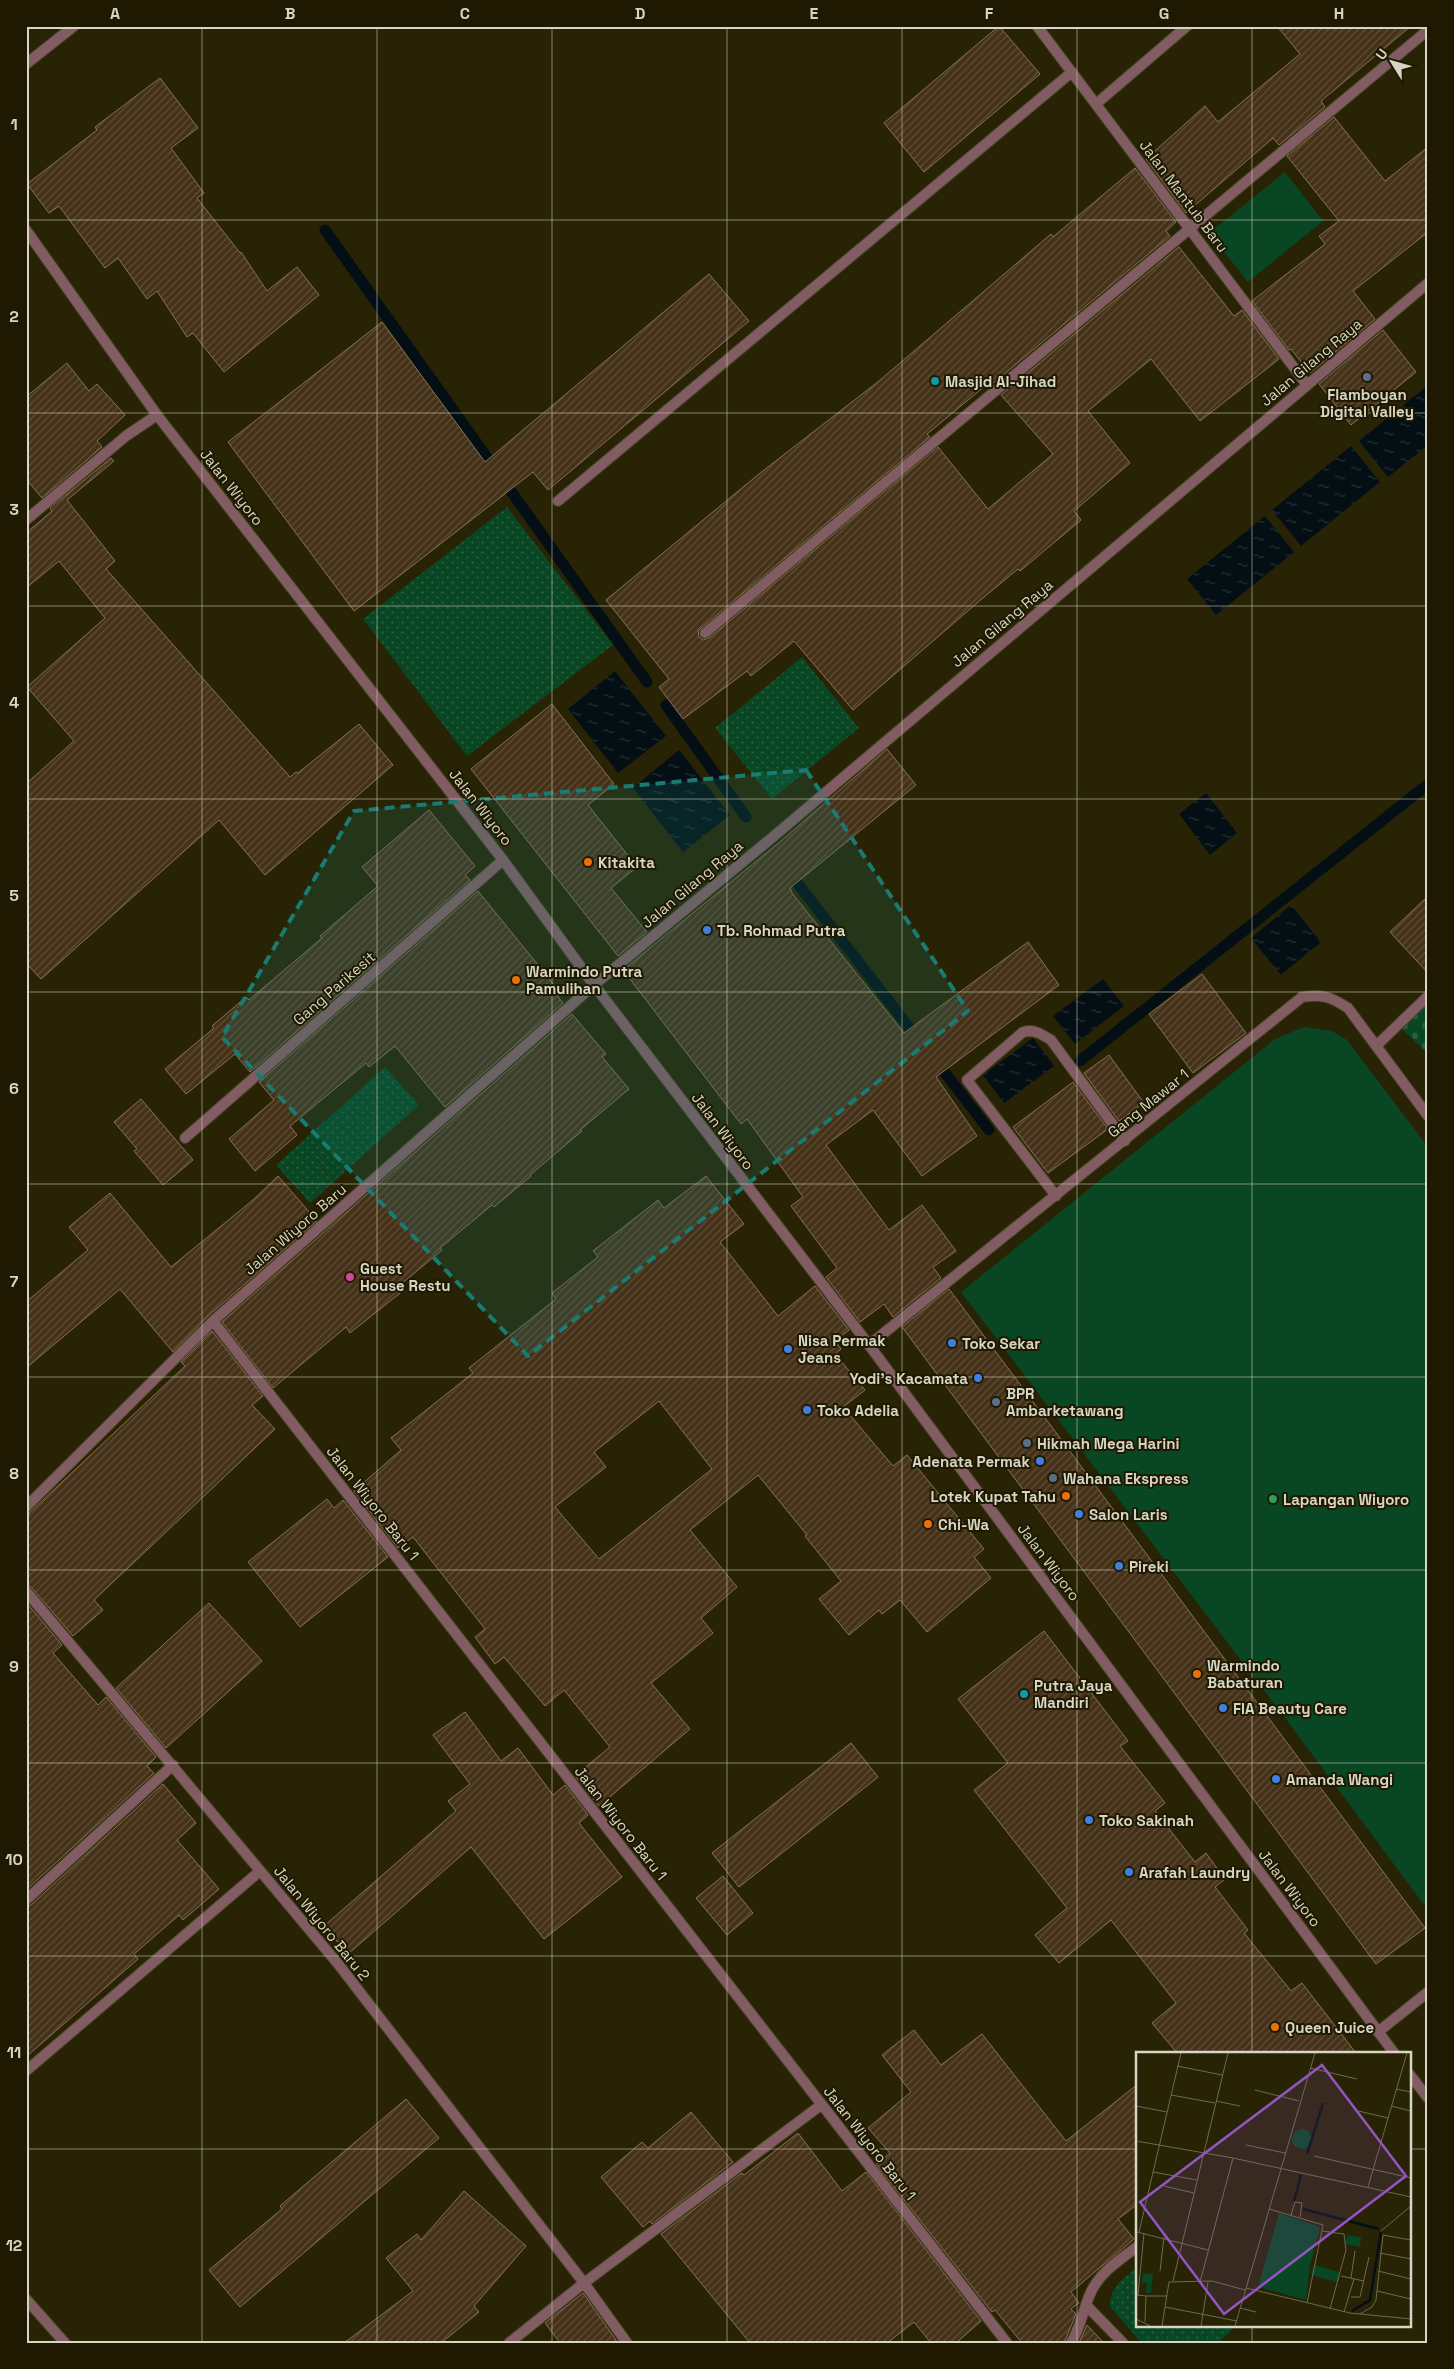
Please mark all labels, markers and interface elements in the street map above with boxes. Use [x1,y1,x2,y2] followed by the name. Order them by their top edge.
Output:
[110,3,120,24] text: A
[285,3,295,24] text: B
[460,3,470,24] text: C
[635,3,645,24] text: D
[810,3,819,24] text: E
[985,3,994,24] text: F
[1159,3,1169,24] text: G
[1334,3,1344,24] text: H
[1366,38,1416,88] north arrow
[1372,45,1392,63] text: U
[10,114,18,135] text: 1
[1135,136,1233,256] street label: Jalan Mantub Baru
[9,306,19,327] text: 2
[1256,314,1366,410] street label: Jalan Gilang Raya
[1361,371,1373,383] marker: Flamboyan Digital Valley
[945,372,1056,391] place label: Masjid Al-Jihad
[929,375,941,387] marker: Masjid Al-Jihad
[1320,385,1414,421] place label: Flamboyan Digital Valley
[196,445,268,529] street label: Jalan Wiyoro
[9,499,19,520] text: 3
[947,575,1057,671] street label: Jalan Gilang Raya
[9,692,19,713] text: 4
[445,765,517,849] street label: Jalan Wiyoro
[637,836,747,932] street label: Jalan Gilang Raya
[598,853,655,872] place label: Kitakita
[582,856,594,868] marker: Kitakita
[9,885,19,906] text: 5
[717,921,846,940] place label: Tb. Rohmad Putra
[701,924,713,936] marker: Tb. Rohmad Putra
[289,947,379,1029] street label: Gang Parikesit
[526,962,642,998] place label: Warmindo Putra Pamulihan
[510,974,522,986] marker: Warmindo Putra Pamulihan
[1104,1064,1192,1142] street label: Gang Mawar 1
[9,1078,19,1099] text: 6
[688,1088,758,1174] street label: Jalan Wiyoro
[240,1179,350,1279] street label: Jalan Wiyoro Baru
[360,1259,451,1295] place label: Guest House Restu
[10,1271,19,1292] text: 7
[344,1271,356,1283] marker: Guest House Restu
[798,1331,886,1367] place label: Nisa Permak Jeans
[962,1334,1040,1353] place label: Toko Sekar
[946,1337,958,1349] marker: Toko Sekar
[782,1343,794,1355] marker: Nisa Permak Jeans
[849,1369,968,1388] place label: Yodi's Kacamata
[972,1372,984,1384] marker: Yodi's Kacamata
[1006,1384,1124,1420] place label: BPR Ambarketawang
[990,1396,1002,1408] marker: BPR Ambarketawang
[817,1401,899,1420] place label: Toko Adelia
[801,1404,813,1416] marker: Toko Adelia
[1037,1434,1179,1453] place label: Hikmah Mega Harini
[1021,1437,1033,1449] marker: Hikmah Mega Harini
[323,1442,423,1564] street label: Jalan Wiyoro Baru 1
[912,1452,1031,1471] place label: Adenata Permak
[1034,1455,1046,1467] marker: Adenata Permak
[9,1463,19,1484] text: 8
[1063,1469,1189,1488] place label: Wahana Ekspress
[1047,1472,1059,1484] marker: Wahana Ekspress
[931,1487,1056,1506] place label: Lotek Kupat Tahu
[1060,1490,1072,1502] marker: Lotek Kupat Tahu
[1283,1490,1409,1509] place label: Lapangan Wiyoro
[1267,1493,1279,1505] marker: Lapangan Wiyoro
[1089,1505,1168,1524] place label: Salon Laris
[1073,1508,1085,1520] marker: Salon Laris
[938,1515,990,1534] place label: Chi-Wa
[922,1518,934,1530] marker: Chi-Wa
[1014,1519,1084,1605] street label: Jalan Wiyoro
[1129,1557,1169,1576] place label: Pireki
[1113,1560,1125,1572] marker: Pireki
[9,1656,19,1677] text: 9
[1207,1656,1283,1692] place label: Warmindo Babaturan
[1191,1668,1203,1680] marker: Warmindo Babaturan
[1034,1676,1113,1712] place label: Putra Jaya Mandiri
[1018,1688,1030,1700] marker: Putra Jaya Mandiri
[1233,1699,1347,1718] place label: FIA Beauty Care
[1217,1702,1229,1714] marker: FIA Beauty Care
[571,1762,671,1884] street label: Jalan Wiyoro Baru 1
[1286,1770,1393,1789] place label: Amanda Wangi
[1270,1773,1282,1785] marker: Amanda Wangi
[1099,1811,1194,1830] place label: Toko Sakinah
[1083,1814,1095,1826] marker: Toko Sakinah
[1255,1845,1325,1931] street label: Jalan Wiyoro
[5,1849,23,1870] text: 10
[270,1862,374,1984] street label: Jalan Wiyoro Baru 2
[1139,1863,1250,1882] place label: Arafah Laundry
[1123,1866,1135,1878] marker: Arafah Laundry
[1285,2018,1374,2037] place label: Queen Juice
[1269,2021,1281,2033] marker: Queen Juice
[7,2042,21,2063] text: 11
[1136,2052,1412,2326] inset map
[820,2082,920,2204] street label: Jalan Wiyoro Baru 1
[6,2235,22,2256] text: 12

